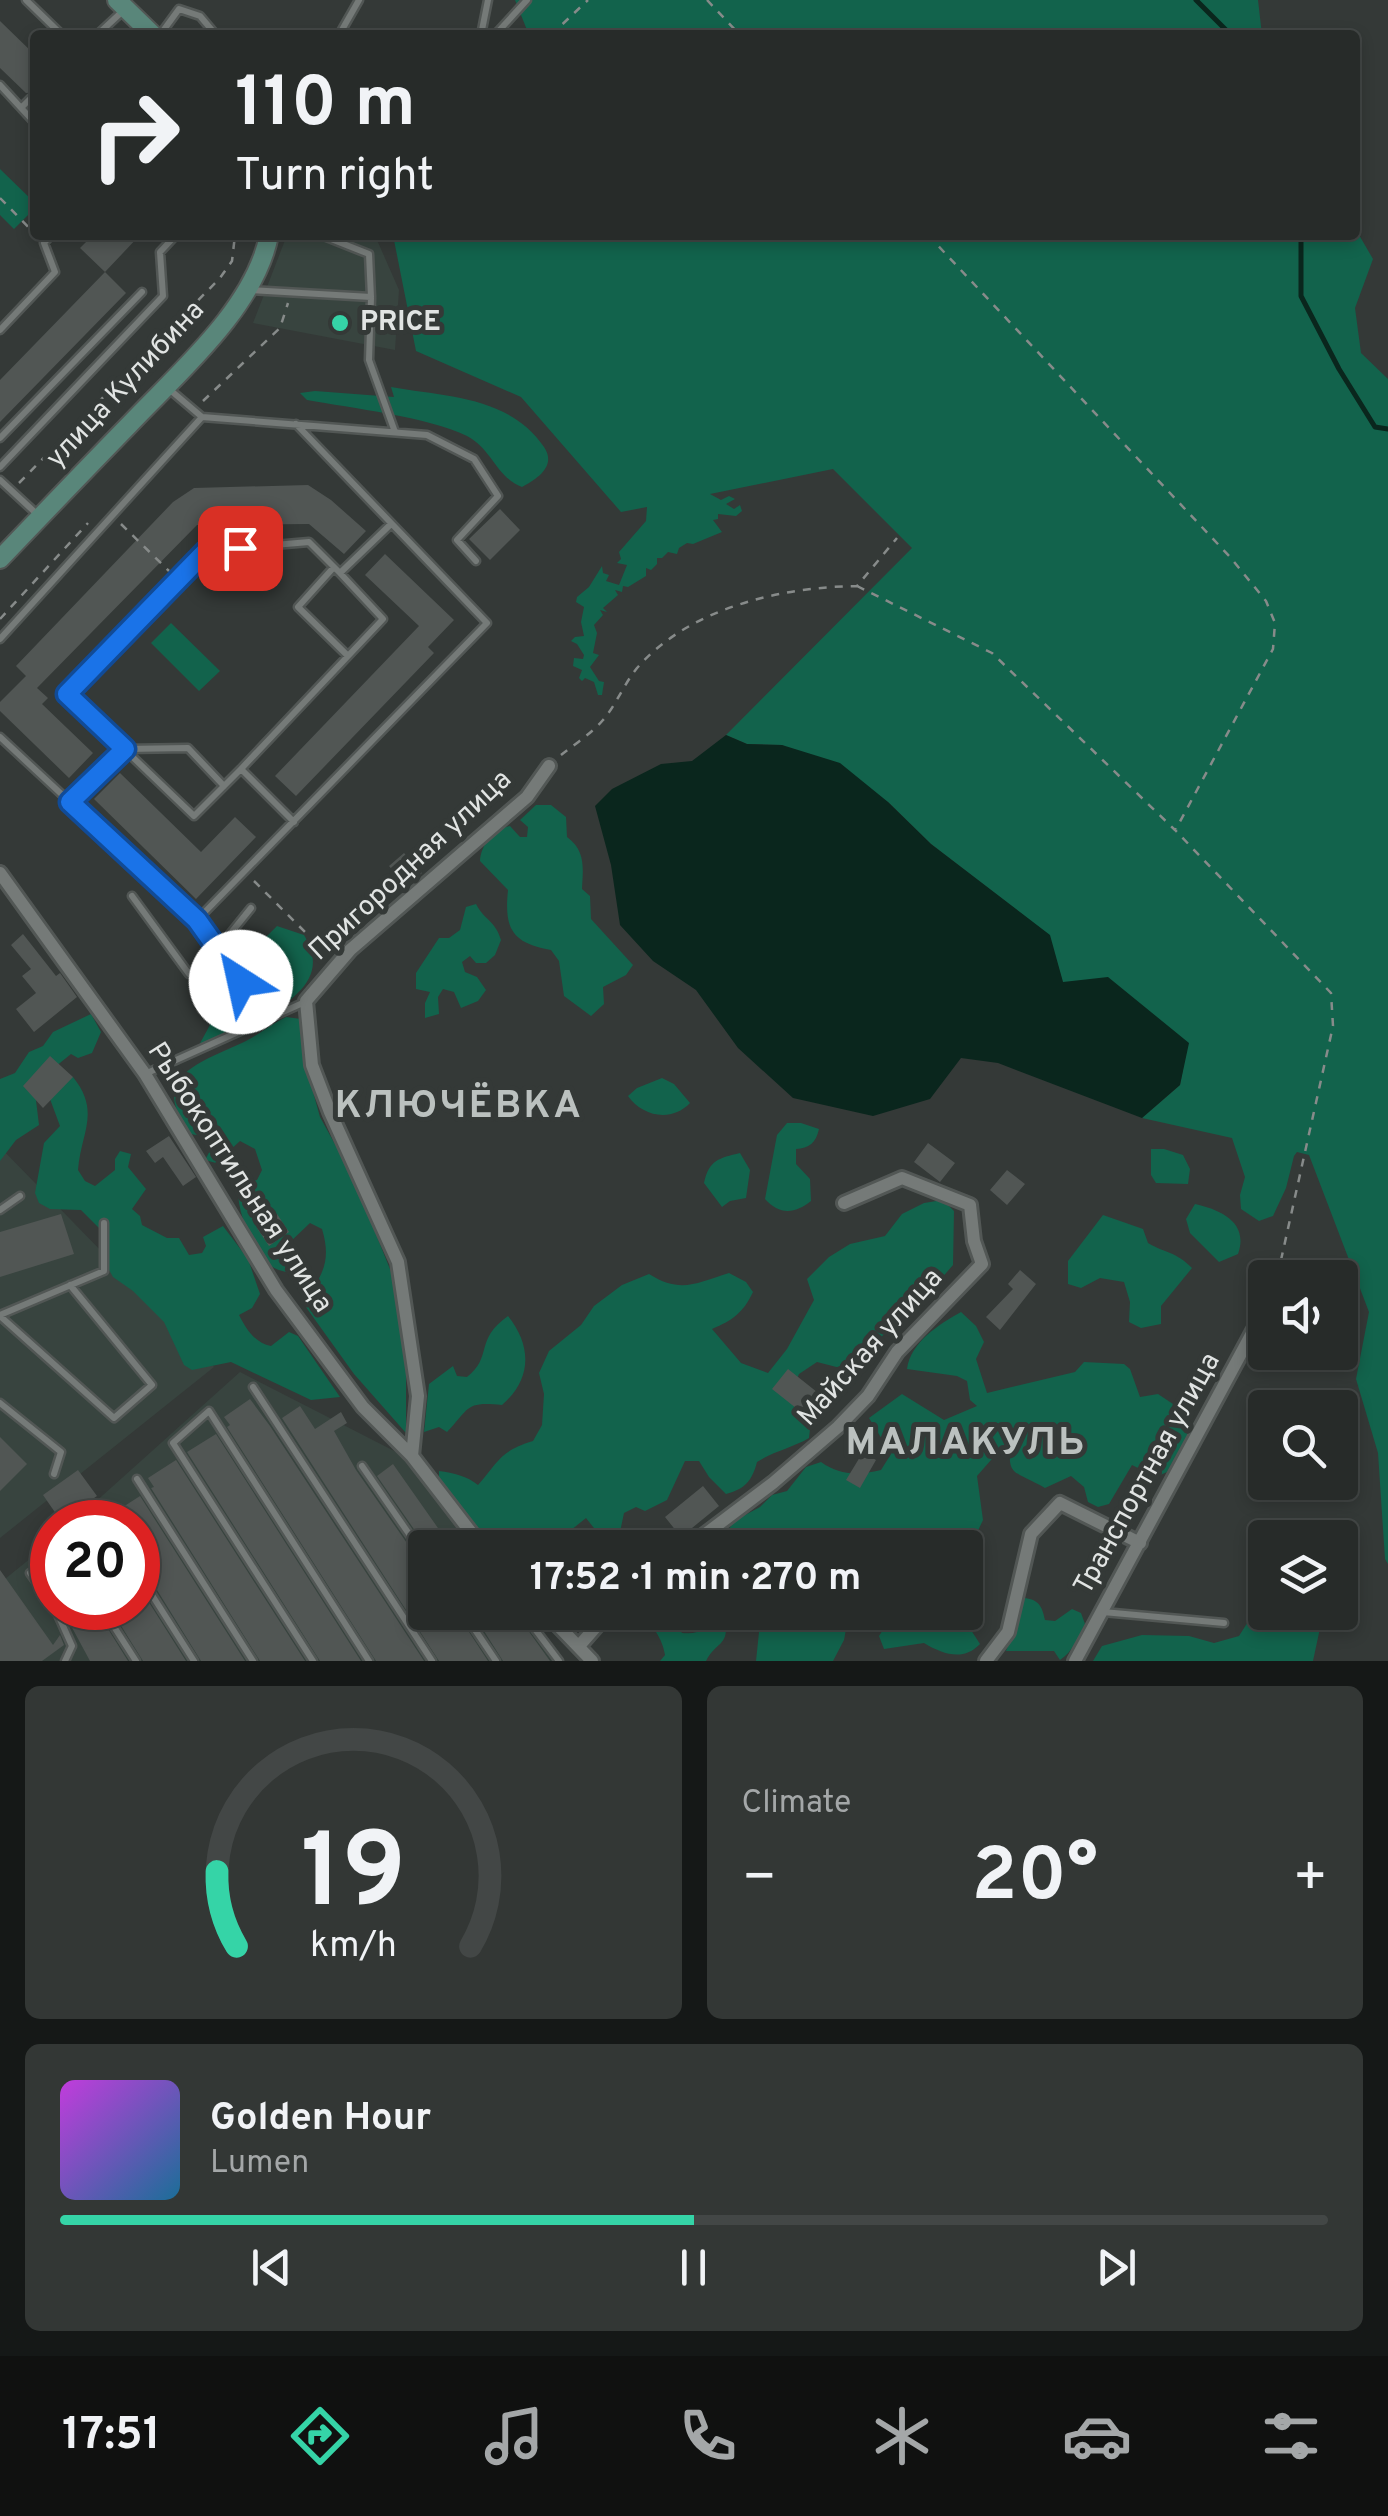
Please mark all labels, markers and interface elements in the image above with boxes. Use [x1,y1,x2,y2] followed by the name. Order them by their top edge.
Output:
[235,62,416,151] text: 110 m
[70,70,200,200] icon: right
[235,149,434,206] text: Turn right
[39,293,213,477] street label: улица Кулибина
[360,305,441,341] place label: PRICE
[329,312,351,334] marker: PRICE
[198,506,283,591] pin
[213,521,268,576] icon: arrive
[302,763,520,969] street label: Пригородная улица
[189,930,293,1034] position arrow
[138,1036,340,1320] street label: Рыбокоптильная улица
[335,1082,583,1132] district label: КЛЮЧЁВКА
[1248,1260,1358,1630] map controls
[1248,1260,1358,1370] button: sound
[790,1261,952,1435] street label: Майская улица
[1067,1347,1229,1601] street label: Транспортная улица
[1248,1390,1358,1500] button: search
[845,1420,1087,1469] district label: МАЛАКУЛЬ
[30,1500,160,1630] speed limit sign: 20
[1248,1520,1358,1630] button: layers
[530,1555,861,1604] text: 17:52 · 1 min · 270 m
[742,1784,851,1824] text: Climate
[300,1812,406,1944] text: 19
[972,1832,1098,1927] text: 20°
[742,1845,777,1915] text: −
[1293,1845,1328,1915] text: +
[310,1924,397,1970] text: km/h
[210,2095,431,2144] text: Golden Hour
[210,2144,309,2184] text: Lumen
[244,2240,299,2295] icon: previous
[666,2240,721,2295] icon: pause
[1089,2240,1144,2295] icon: next
[285,2401,355,2471] icon: directions
[479,2401,549,2471] icon: music
[673,2401,743,2471] icon: phone
[867,2401,937,2471] icon: climate
[1062,2401,1132,2471] icon: car
[1256,2401,1326,2471] icon: filters
[62,2408,161,2465] text: 17:51

